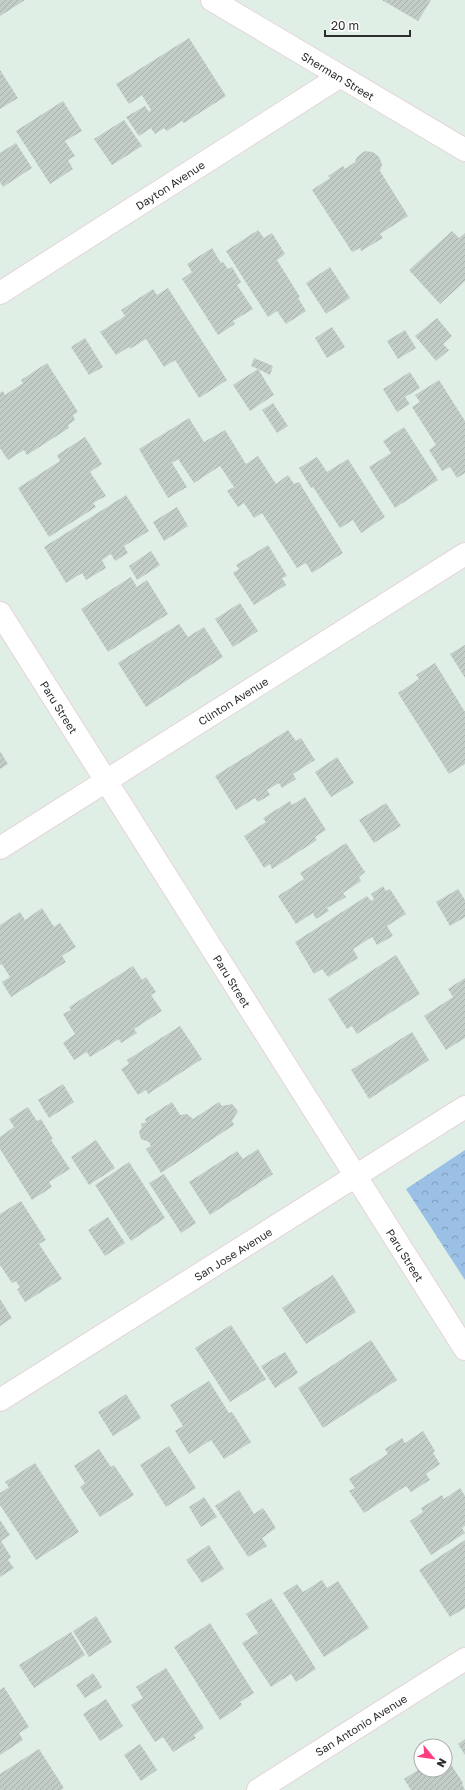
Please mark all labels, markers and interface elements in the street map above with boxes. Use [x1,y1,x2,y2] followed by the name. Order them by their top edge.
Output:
[325,12,410,38] scale bar
[331,18,359,33] text: 20 m
[299,49,377,103] street label: Sherman Street
[133,158,207,212] street label: Dayton Avenue
[196,674,270,728] street label: Clinton Avenue
[38,678,80,736] street label: Paru Street
[211,952,253,1010] street label: Paru Street
[192,1225,274,1283] street label: San Jose Avenue
[384,1226,426,1284] street label: Paru Street
[313,1691,409,1759] street label: San Antonio Avenue
[413,1738,453,1778] north arrow
[434,1756,450,1770] text: N

